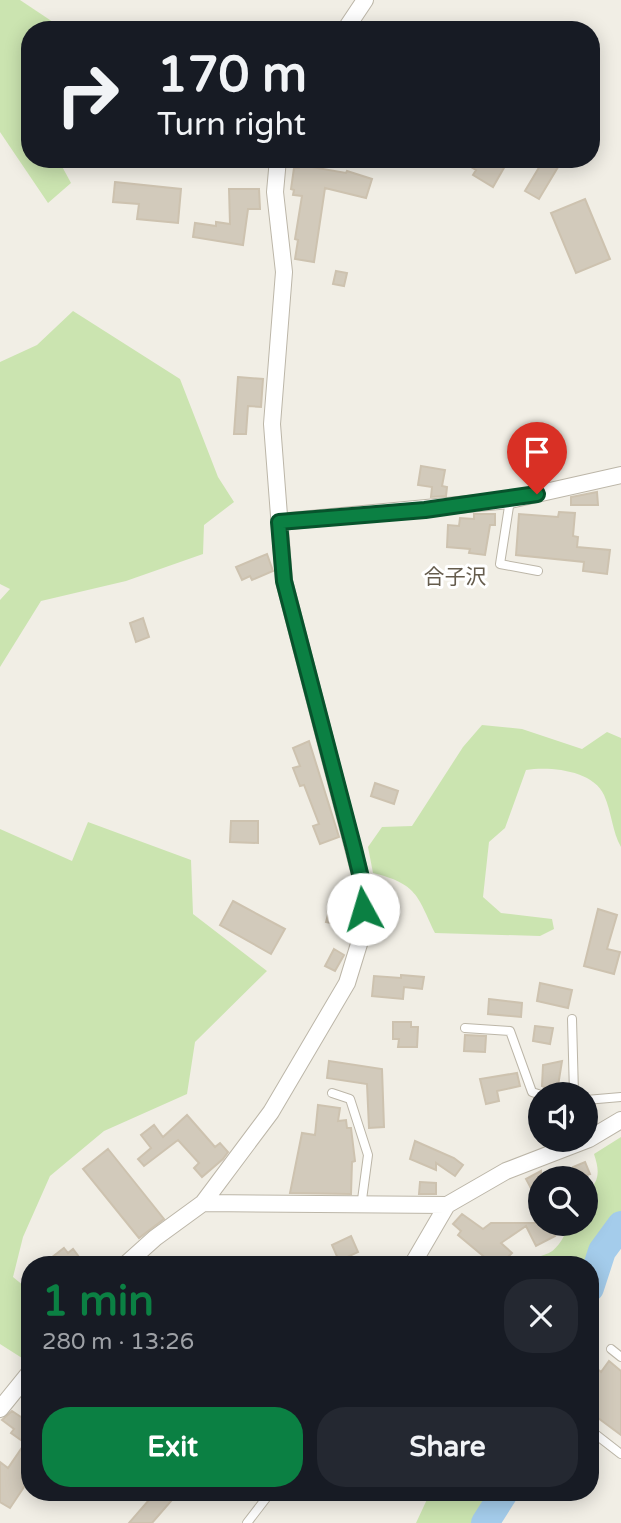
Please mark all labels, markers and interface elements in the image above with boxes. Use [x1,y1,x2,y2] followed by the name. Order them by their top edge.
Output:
[157,46,307,105] text: 170 m
[42,49,133,140] icon: right
[157,106,306,144] text: Turn right
[507,422,567,494] pin
[518,433,556,471] icon: arrive
[424,565,487,590] district label: 合子沢
[326,872,400,946] position arrow
[528,1082,598,1236] map controls
[528,1082,598,1152] button: sound
[528,1166,598,1236] button: search
[42,1276,154,1327] text: 1 min
[504,1279,578,1353] button: close
[42,1328,194,1356] text: 280 m · 13:26
[42,1407,303,1487] button: Exit
[317,1407,578,1487] button: Share

